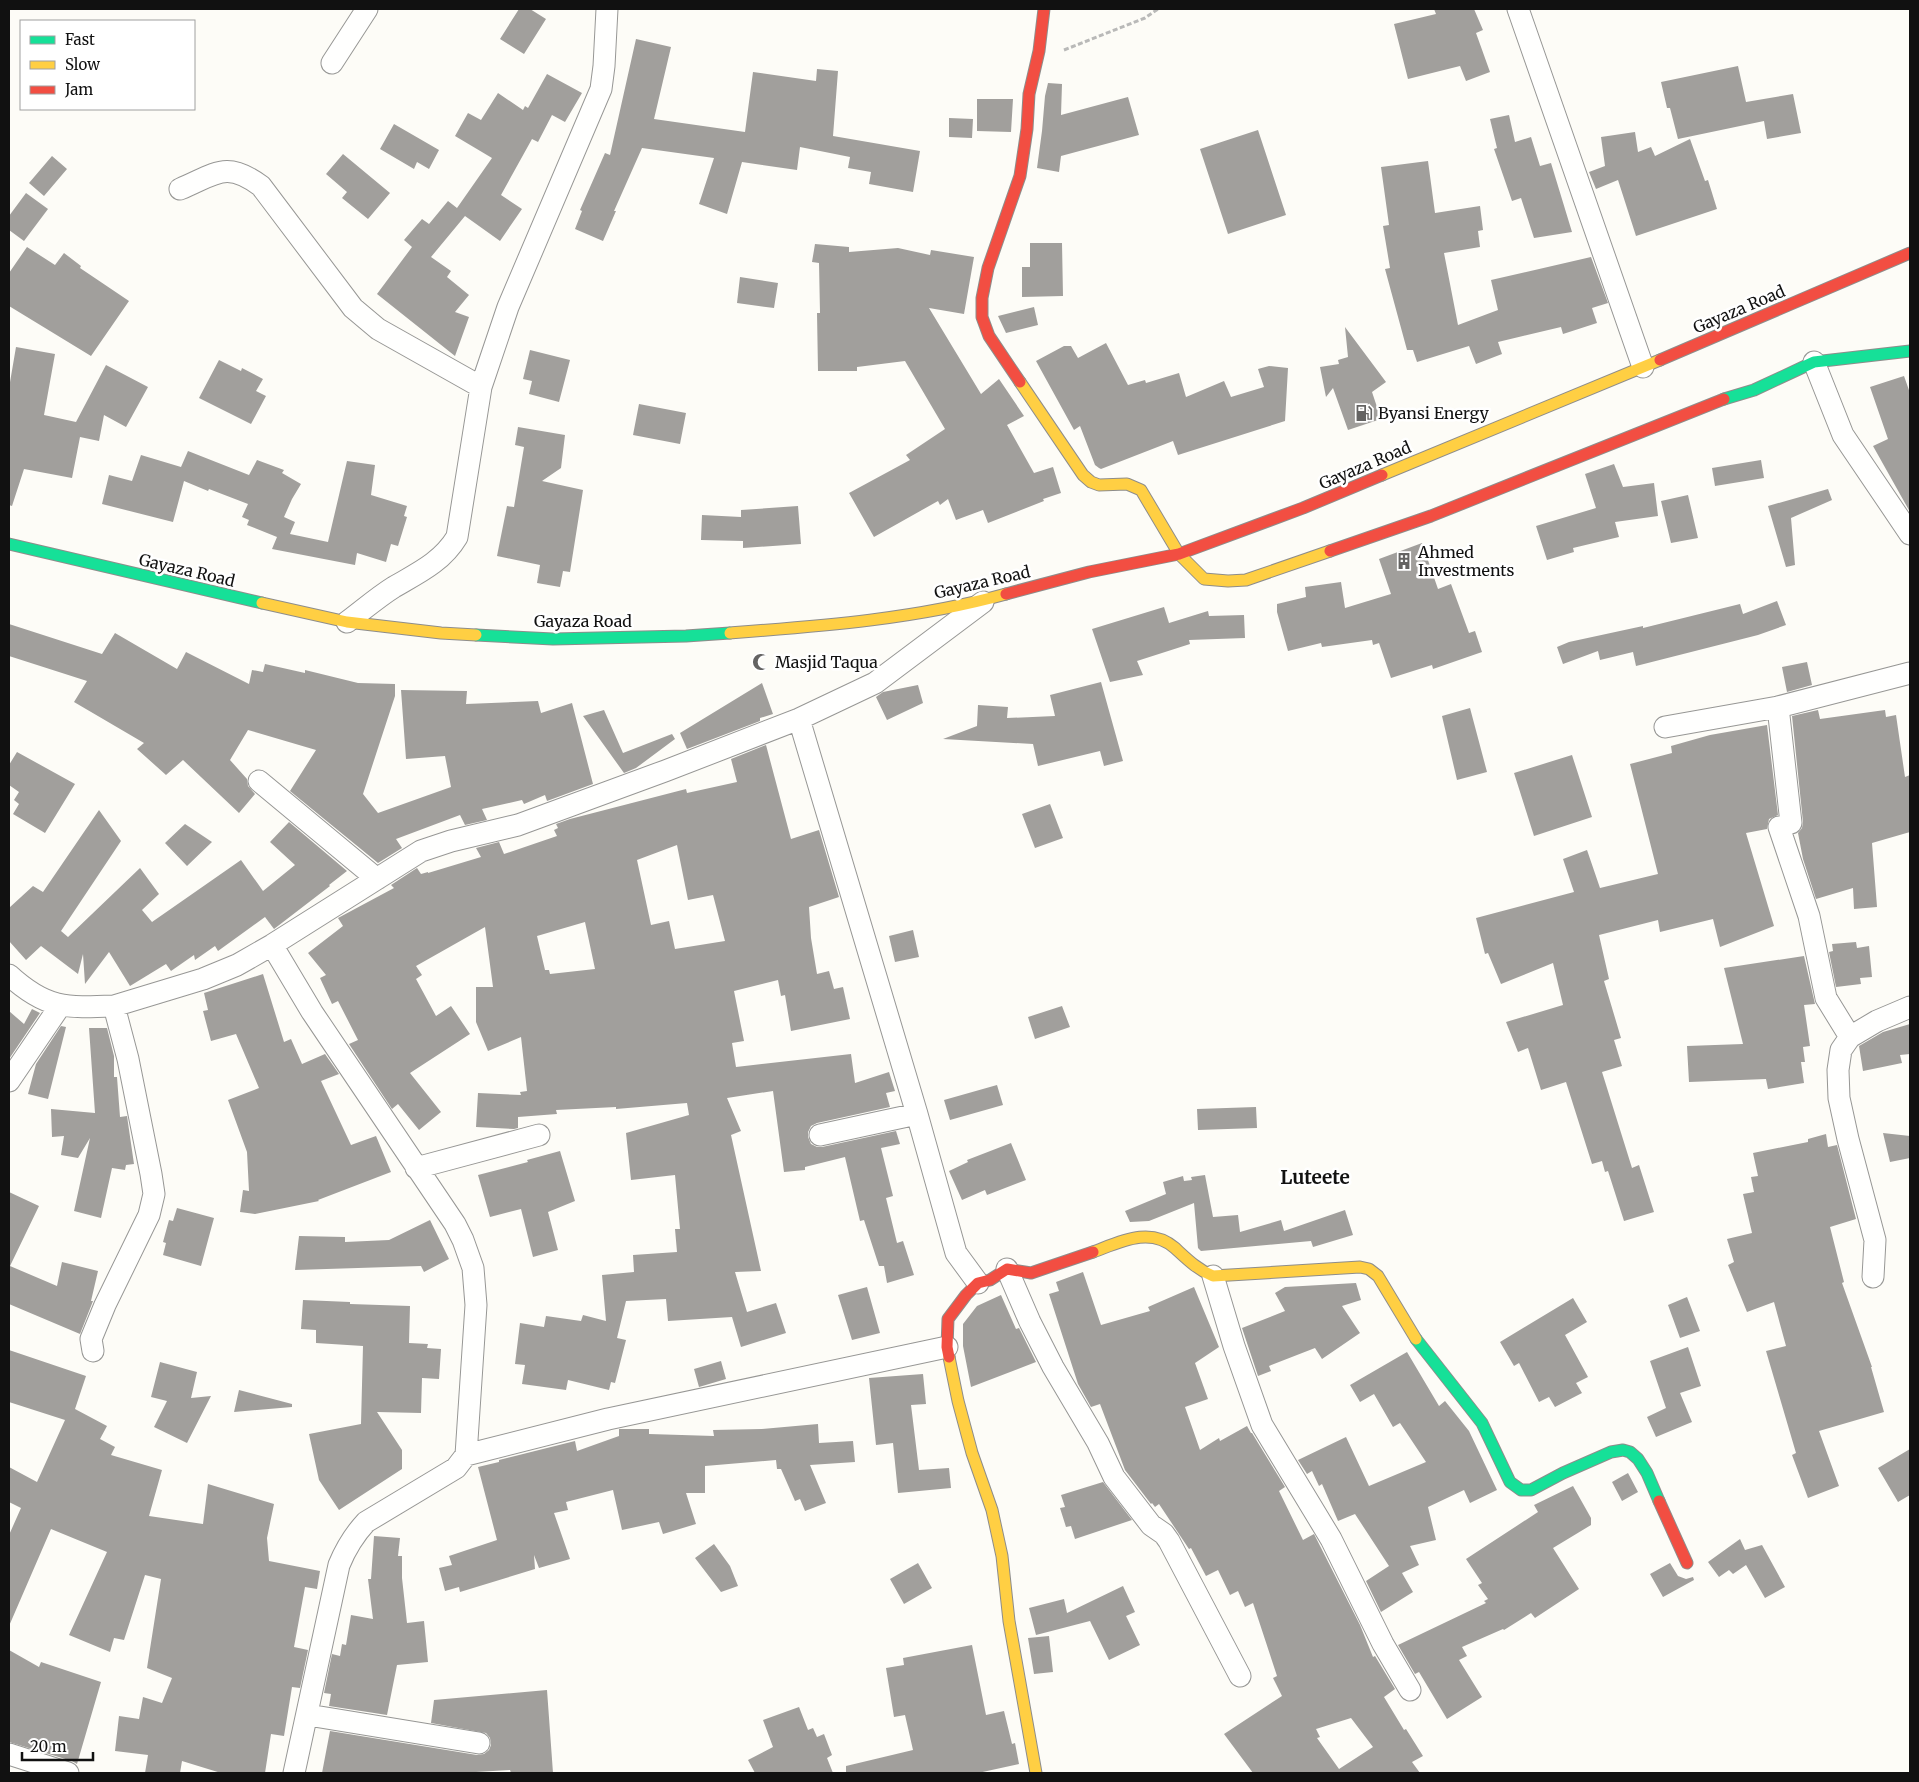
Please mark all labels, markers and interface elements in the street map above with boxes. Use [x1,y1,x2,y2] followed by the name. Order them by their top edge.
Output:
[20,20,195,110] legend
[65,30,95,49] text: Fast
[65,55,100,74] text: Slow
[64,80,93,99] text: Jam
[1690,281,1788,337] street label: Gayaza Road
[1354,403,1374,423] fuel station icon: Byansi Energy
[1378,403,1490,423] place label: Byansi Energy
[1316,437,1414,493] street label: Gayaza Road
[1417,542,1515,580] place label: Ahmed Investments
[137,549,237,591] street label: Gayaza Road
[1394,551,1414,571] building icon: Ahmed Investments
[932,561,1032,603] street label: Gayaza Road
[534,611,632,631] street label: Gayaza Road
[751,652,771,672] mosque icon: Masjid Taqua
[775,652,878,672] place label: Masjid Taqua
[1280,1165,1350,1189] district label: Luteete
[22,1730,94,1762] scale bar
[30,1737,67,1756] text: 20 m

